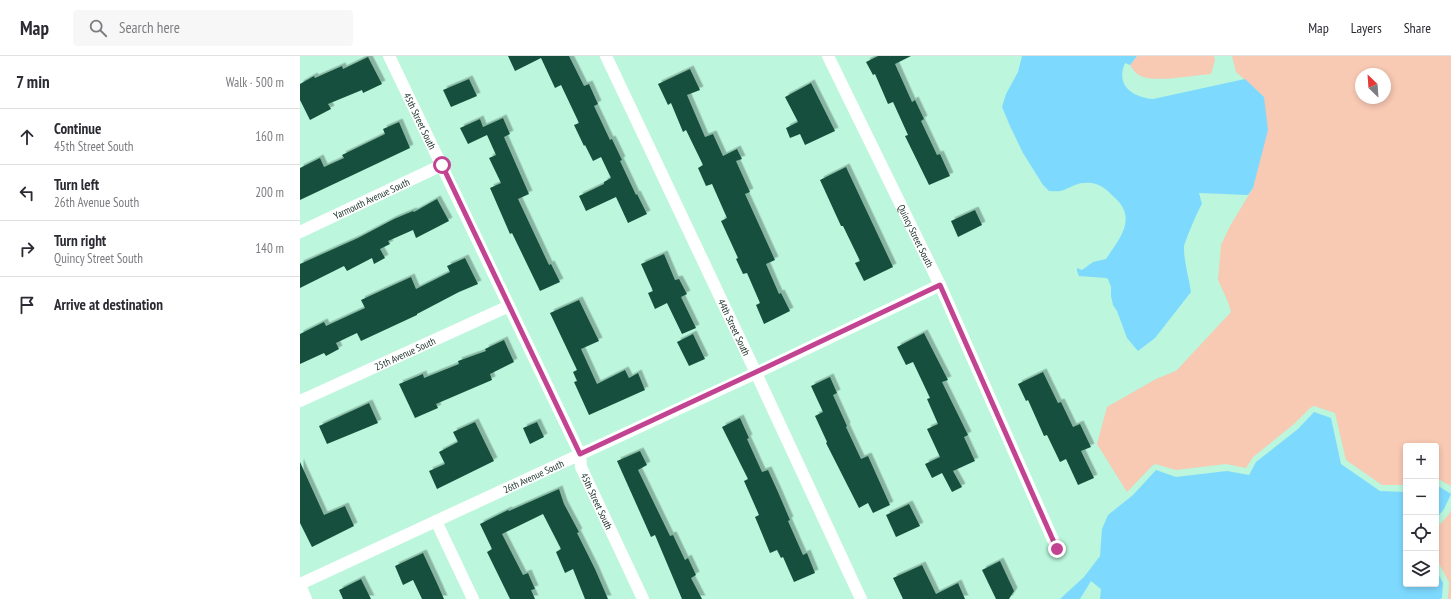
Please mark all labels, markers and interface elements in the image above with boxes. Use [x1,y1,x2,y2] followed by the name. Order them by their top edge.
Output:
[73,10,353,46] search box
[20,16,49,40] text: Map
[87,17,109,39] icon: search
[119,18,180,37] text: Search here
[1308,19,1329,37] text: Map
[1351,19,1382,37] text: Layers
[1404,19,1431,37] text: Share
[1355,68,1391,104] north arrow
[16,71,50,93] text: 7 min
[226,74,284,91] text: Walk · 500 m
[401,91,439,152] street label: 45th Street South
[54,119,101,138] text: Continue
[16,126,38,148] icon: ahead
[255,128,284,145] text: 160 m
[54,138,134,155] text: 45th Street South
[433,156,451,174] route start
[54,175,99,194] text: Turn left
[332,175,412,222] street label: Yarmouth Avenue South
[16,182,38,204] icon: left
[255,184,284,201] text: 200 m
[54,194,139,211] text: 26th Avenue South
[895,202,936,269] street label: Quincy Street South
[54,231,106,250] text: Turn right
[16,238,38,260] icon: right
[255,240,284,257] text: 140 m
[54,250,143,267] text: Quincy Street South
[16,294,38,316] icon: arrive
[54,295,163,314] text: Arrive at destination
[715,297,753,358] street label: 44th Street South
[372,334,437,373] street label: 25th Avenue South
[1403,443,1439,587] map controls
[1403,443,1439,479] button: +
[501,457,566,496] street label: 26th Avenue South
[578,471,615,532] street label: 45th Street South
[1403,479,1439,515] button: −
[1403,515,1439,551] button: locate
[1048,540,1066,558] route end
[1403,551,1439,587] button: layers

